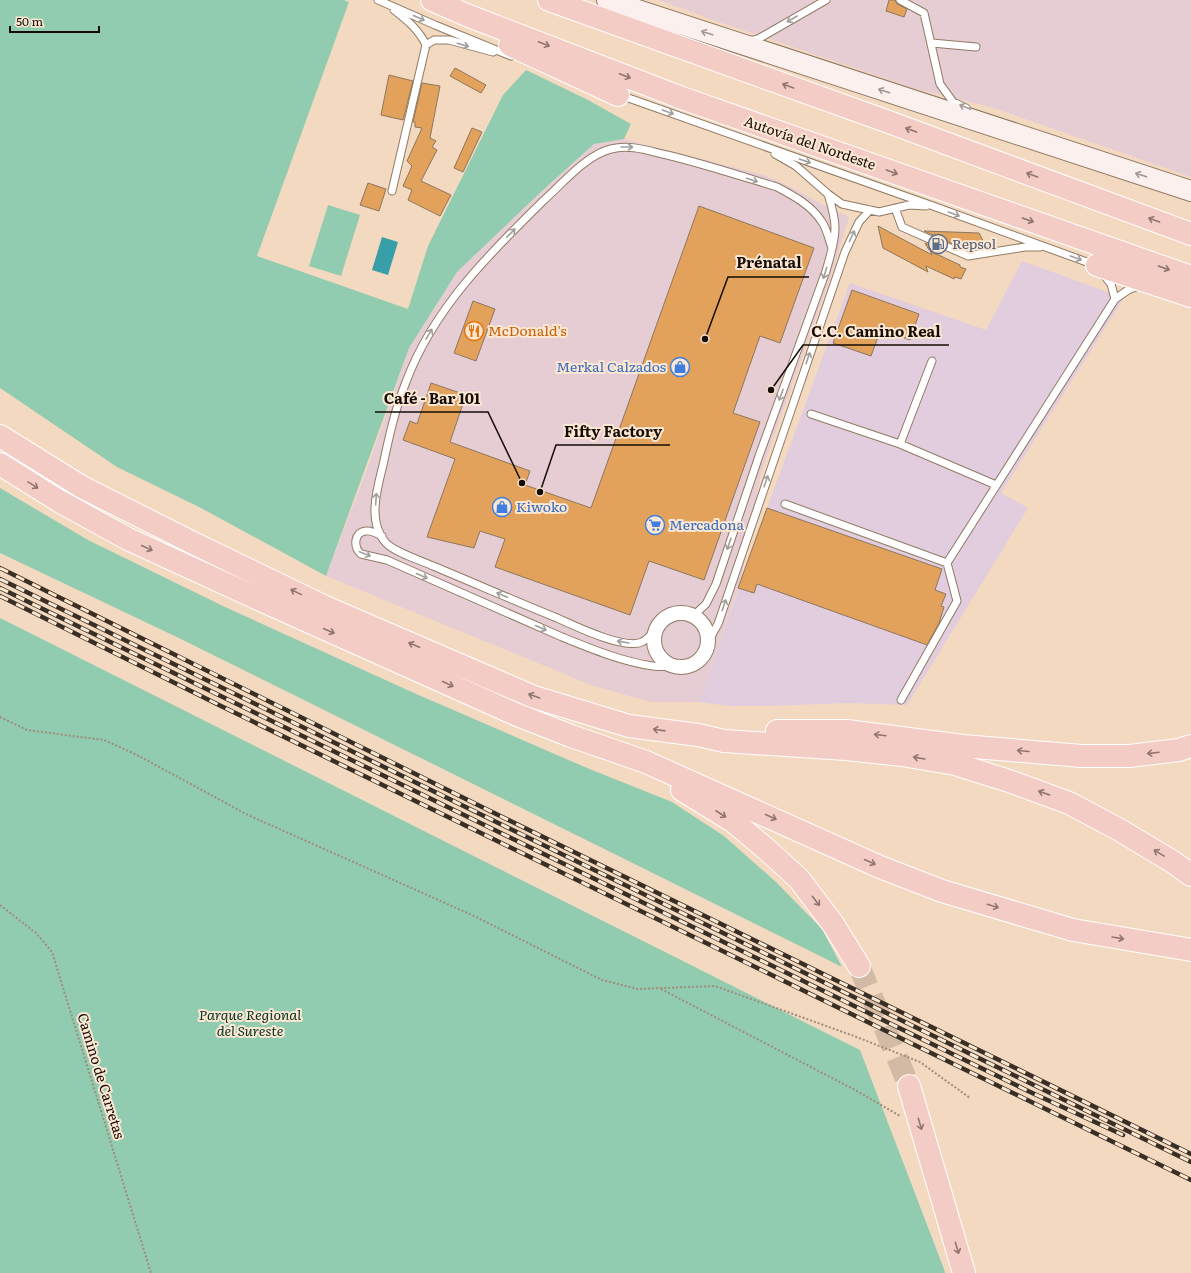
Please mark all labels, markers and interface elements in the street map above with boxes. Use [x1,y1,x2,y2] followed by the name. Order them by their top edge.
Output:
[10,8,99,34] scale bar
[16,12,43,30] text: 50 m
[413,15,425,22] one-way arrow
[786,16,798,24] one-way arrow
[701,29,714,36] one-way arrow
[456,41,469,49] one-way arrow
[538,41,550,49] one-way arrow
[619,72,631,80] one-way arrow
[782,82,795,89] one-way arrow
[878,86,890,94] one-way arrow
[960,103,972,111] one-way arrow
[661,109,673,117] one-way arrow
[742,110,879,174] street label: Autovía del Nordeste
[904,126,917,133] one-way arrow
[620,143,633,151] one-way arrow
[799,158,811,166] one-way arrow
[886,168,898,176] one-way arrow
[1027,171,1039,179] one-way arrow
[1134,171,1147,178] one-way arrow
[746,177,759,184] one-way arrow
[948,210,960,218] one-way arrow
[1149,216,1161,224] one-way arrow
[1021,217,1033,225] one-way arrow
[506,228,516,238] one-way arrow
[849,230,856,242] one-way arrow
[927,233,949,255] fuel station icon: Repsol
[952,233,997,253] place label: Repsol
[728,250,809,277] callout: Prénatal
[736,250,802,273] text: Prénatal
[1070,255,1083,262] one-way arrow
[1157,264,1169,272] one-way arrow
[821,266,828,279] one-way arrow
[803,318,949,345] callout: C.C. Camino Real
[811,319,941,342] text: C.C. Camino Real
[463,320,485,342] restaurant icon: McDonald's
[488,320,567,340] place label: McDonald's
[425,329,433,340] one-way arrow
[805,353,813,365] one-way arrow
[556,356,666,376] place label: Merkal Calzados
[669,356,691,378] shop icon: Merkal Calzados
[375,385,488,412] callout: Café - Bar 101
[384,386,480,409] text: Café - Bar 101
[777,389,785,401] one-way arrow
[556,418,670,445] callout: Fifty Factory
[564,419,663,442] text: Fifty Factory
[763,475,770,488] one-way arrow
[27,481,38,489] one-way arrow
[372,493,380,506] one-way arrow
[491,496,513,518] shop icon: Kiwoko
[516,496,567,516] place label: Kiwoko
[644,514,666,536] supermarket icon: Mercadona
[669,514,745,534] place label: Mercadona
[725,538,733,550] one-way arrow
[141,545,153,552] one-way arrow
[358,550,370,558] one-way arrow
[416,573,428,580] one-way arrow
[290,588,302,595] one-way arrow
[497,591,509,598] one-way arrow
[721,599,729,611] one-way arrow
[535,625,547,632] one-way arrow
[322,628,334,635] one-way arrow
[617,638,630,646] one-way arrow
[409,641,421,648] one-way arrow
[441,681,453,688] one-way arrow
[528,692,540,700] one-way arrow
[653,726,666,734] one-way arrow
[874,731,887,739] one-way arrow
[1017,747,1030,755] one-way arrow
[1147,749,1160,757] one-way arrow
[913,754,926,762] one-way arrow
[1038,789,1050,797] one-way arrow
[715,810,726,818] one-way arrow
[765,814,777,822] one-way arrow
[1153,849,1165,857] one-way arrow
[864,859,876,866] one-way arrow
[812,896,820,907] one-way arrow
[986,903,999,910] one-way arrow
[1111,934,1124,942] one-way arrow
[199,1004,301,1040] park label: Parque Regional del Sureste
[73,1010,131,1141] street label: Camino de Carretas
[917,1117,924,1130] one-way arrow
[954,1242,961,1255] one-way arrow

